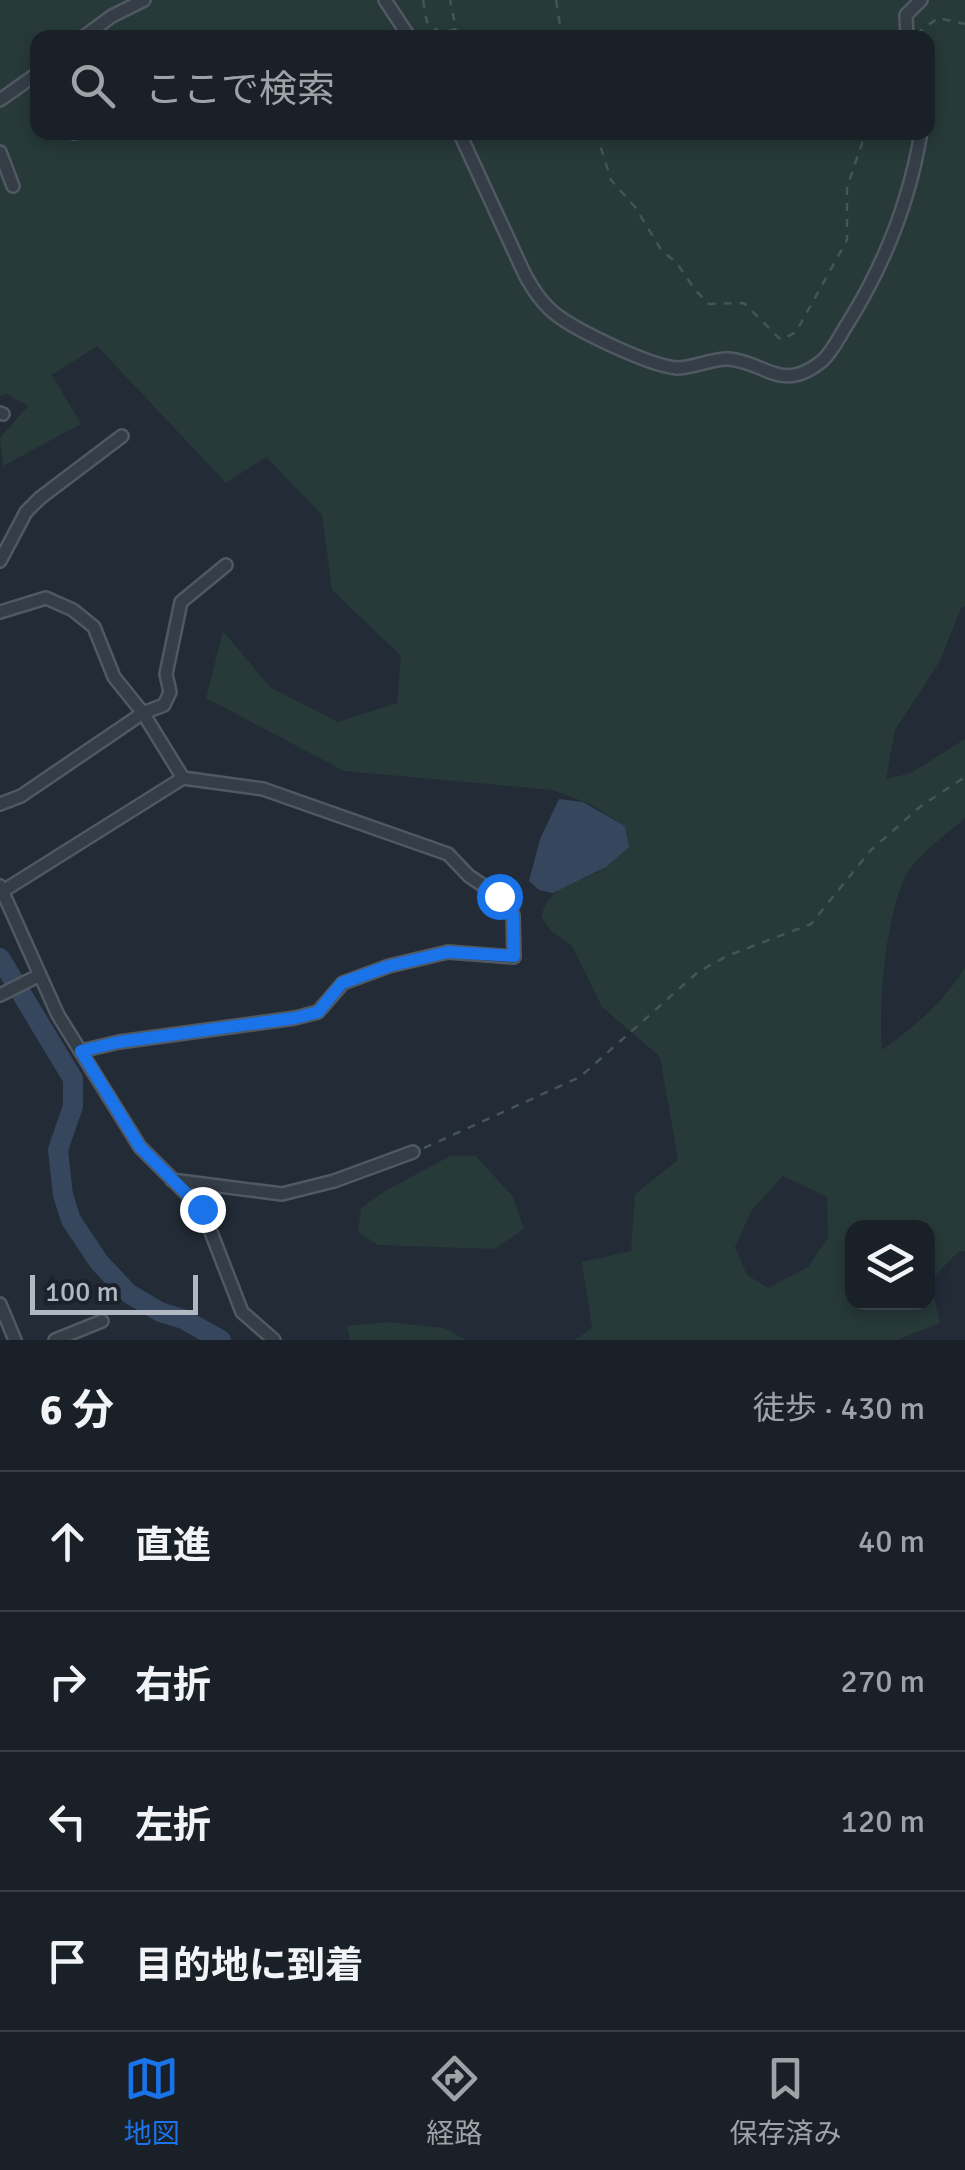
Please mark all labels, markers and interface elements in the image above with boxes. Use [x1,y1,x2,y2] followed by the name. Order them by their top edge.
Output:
[30,30,935,140] search box
[65,58,120,113] icon: search
[145,66,335,113] text: ここで検索
[477,874,523,920] route start
[180,1187,226,1233] route end
[845,1220,935,1310] map controls
[845,1220,935,1310] button: layers
[30,1270,198,1314] scale bar
[45,1275,119,1309] text: 100 m
[40,1385,114,1436] text: 6 分
[753,1389,925,1428] text: 徒歩 · 430 m
[40,1514,95,1569] icon: ahead
[135,1522,211,1569] text: 直進
[858,1522,925,1561] text: 40 m
[40,1654,95,1709] icon: right
[135,1662,211,1709] text: 右折
[841,1662,925,1701] text: 270 m
[40,1794,95,1849] icon: left
[135,1802,211,1849] text: 左折
[841,1802,925,1841] text: 120 m
[40,1934,95,1989] icon: arrive
[135,1942,363,1989] text: 目的地に到着
[123,2051,180,2151] tab: 地図
[426,2051,483,2151] tab: 経路
[729,2051,842,2151] tab: 保存済み

